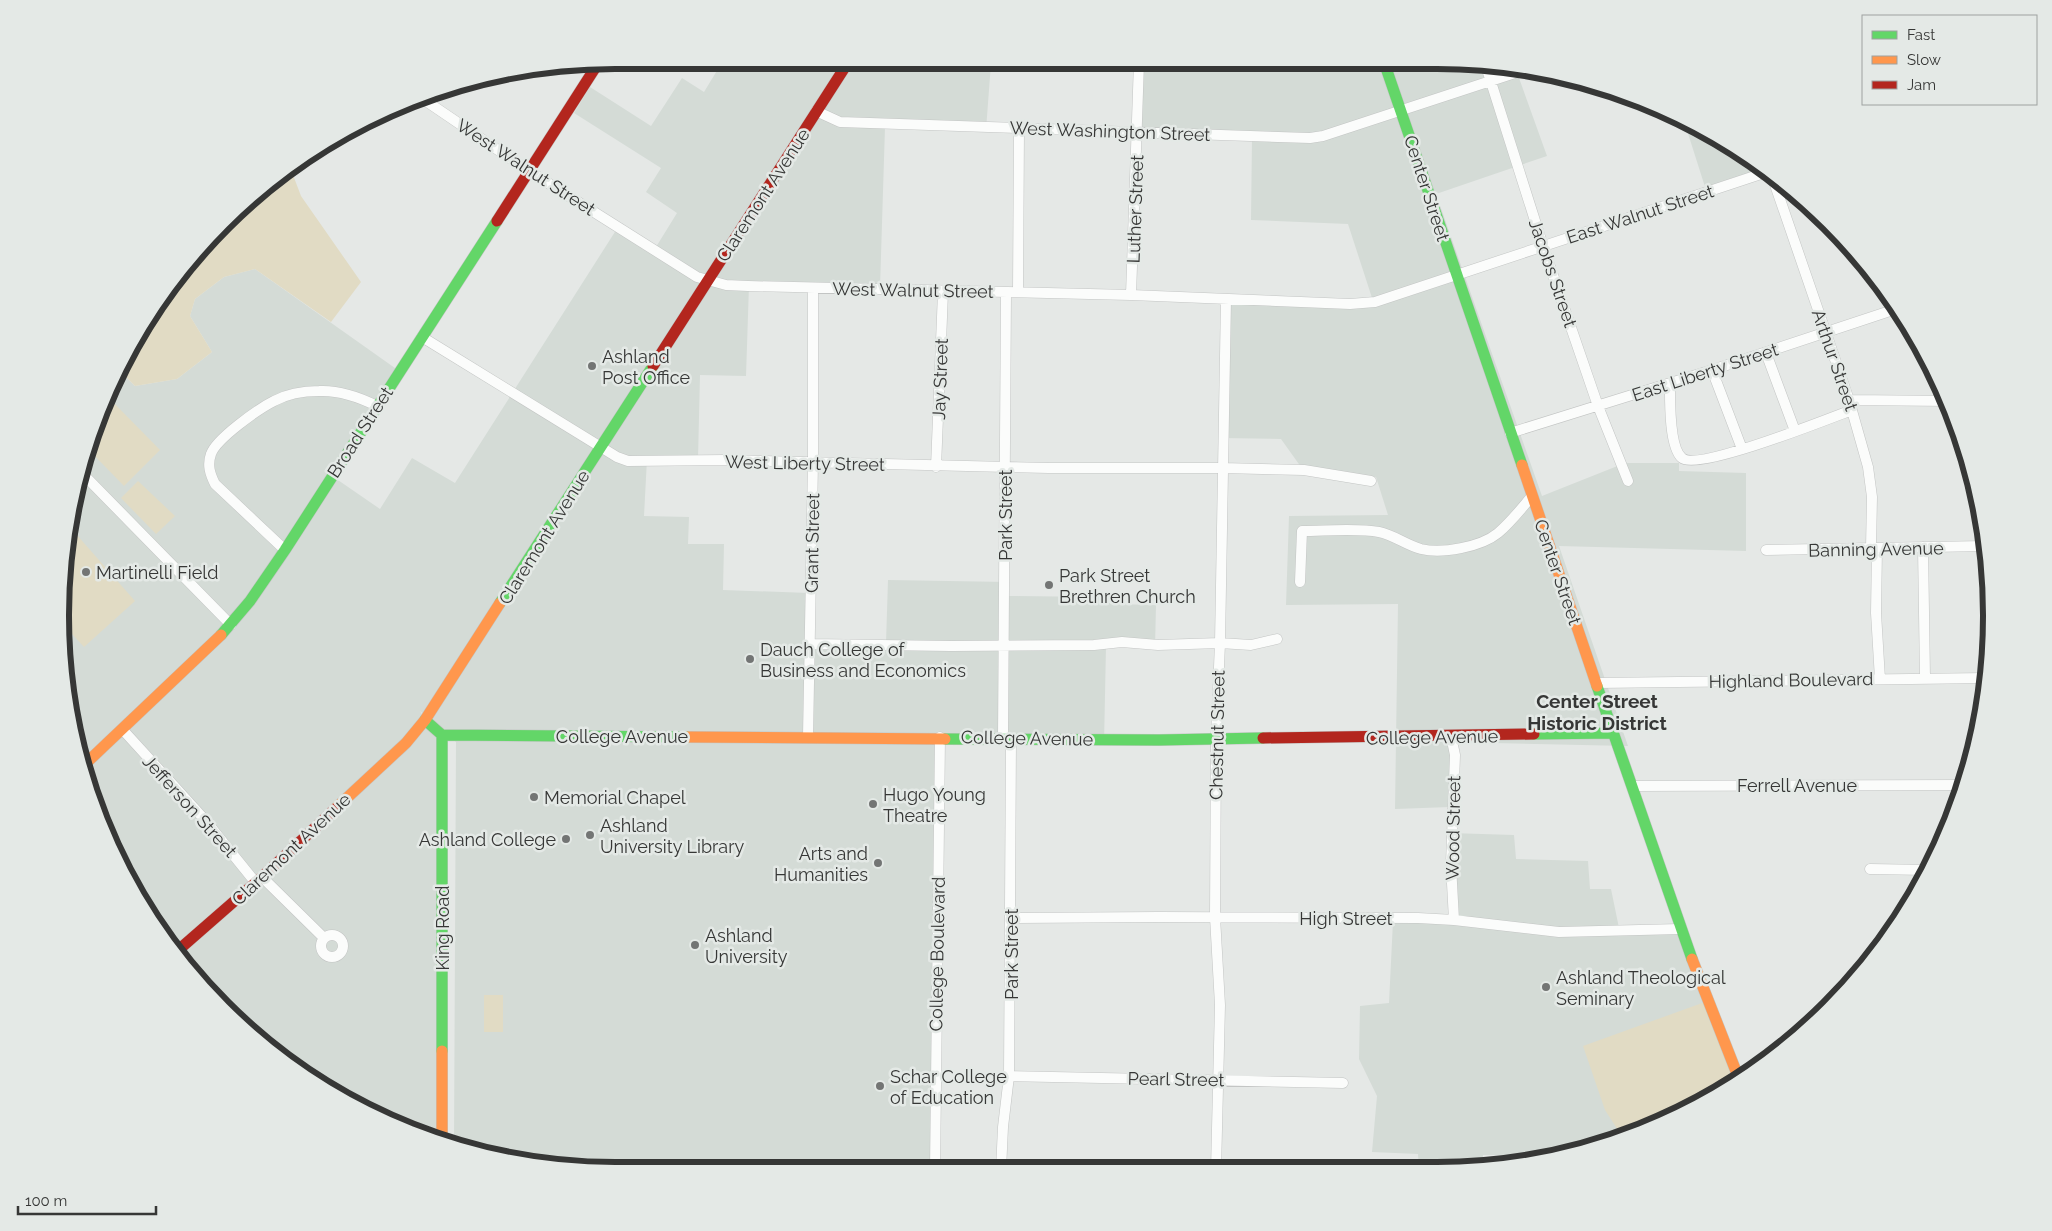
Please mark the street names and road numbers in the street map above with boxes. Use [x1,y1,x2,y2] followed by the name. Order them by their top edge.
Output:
[453,114,599,220] street label: West Walnut Street
[1009,117,1211,145] street label: West Washington Street
[712,124,814,266] street label: Claremont Avenue
[1400,132,1454,244] street label: Center Street
[1123,154,1147,264] street label: Luther Street
[1564,180,1716,248] street label: East Walnut Street
[1525,216,1581,330] street label: Jacobs Street
[832,278,994,302] street label: West Walnut Street
[1808,306,1862,414] street label: Arthur Street
[928,338,952,420] street label: Jay Street
[1629,338,1781,406] street label: East Liberty Street
[323,383,397,481] street label: Broad Street
[725,451,885,475] street label: West Liberty Street
[494,466,594,608] street label: Claremont Avenue
[995,469,1016,561] street label: Park Street
[801,493,823,593] street label: Grant Street
[1530,517,1586,627] street label: Center Street
[1808,537,1944,561] street label: Banning Avenue
[1708,668,1874,692] street label: Highland Boulevard
[1205,670,1229,800] street label: Chestnut Street
[1366,725,1499,749] street label: College Avenue
[556,726,689,747] street label: College Avenue
[961,726,1094,750] street label: College Avenue
[139,751,241,861] street label: Jefferson Street
[1442,775,1464,881] street label: Wood Street
[1737,775,1857,796] street label: Ferrell Avenue
[227,788,355,909] street label: Claremont Avenue
[925,876,949,1032] street label: College Boulevard
[432,886,453,970] street label: King Road
[1001,908,1022,1000] street label: Park Street
[1299,908,1393,929] street label: High Street
[1128,1068,1224,1090] street label: Pearl Street

